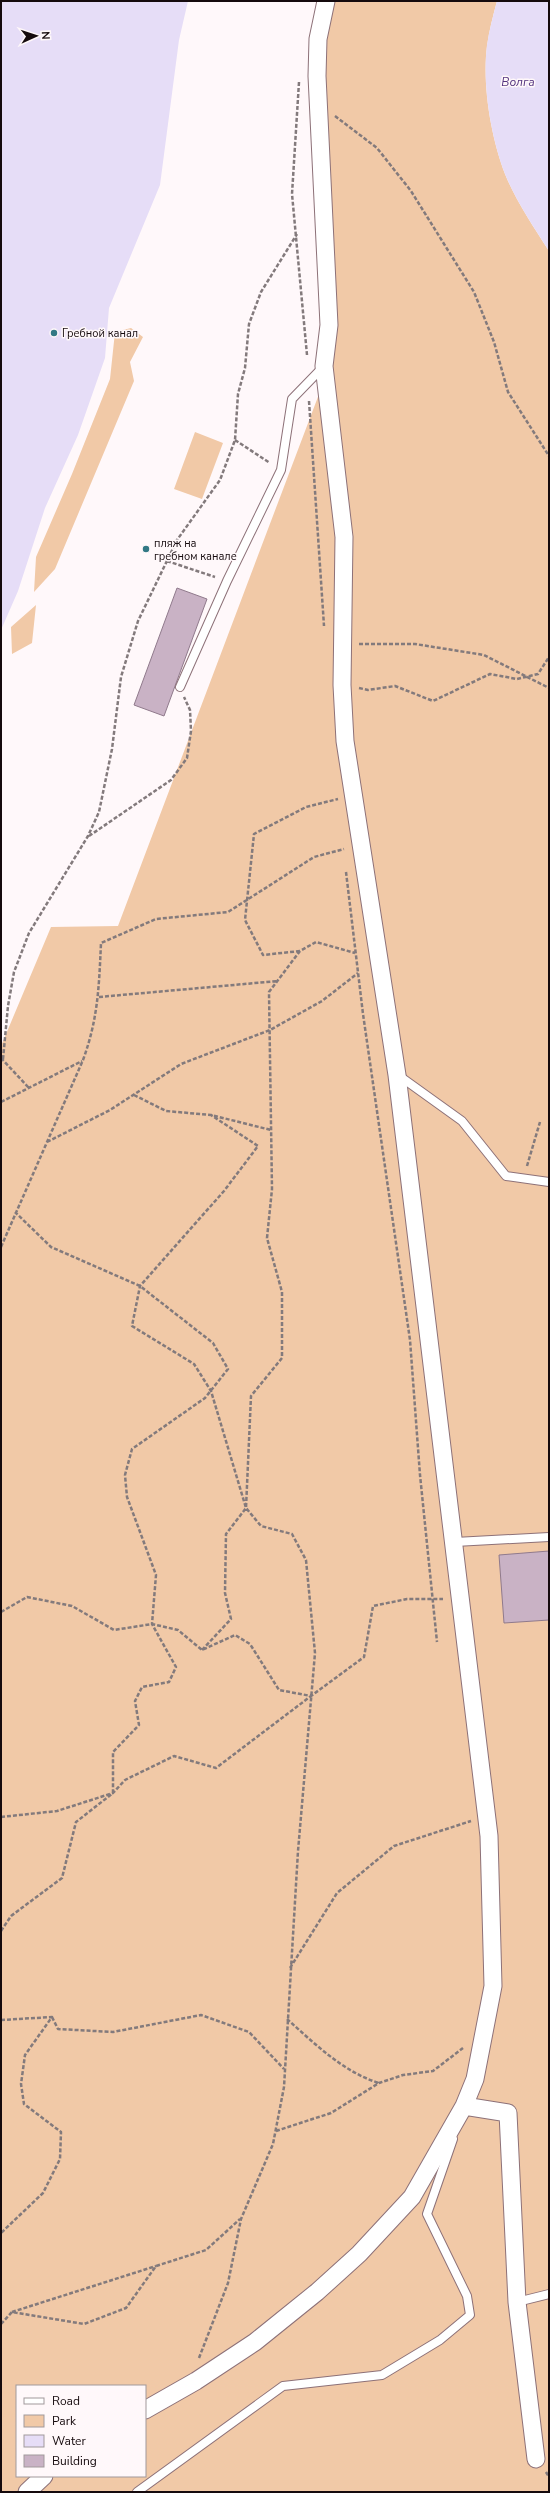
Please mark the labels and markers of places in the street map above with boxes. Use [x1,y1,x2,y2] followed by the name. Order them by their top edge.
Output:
[62,326,138,341] place label: Гребной канал
[49,328,59,338] marker: Гребной канал
[154,536,237,564] place label: пляж на гребном канале
[141,544,151,554] marker: пляж на гребном канале

